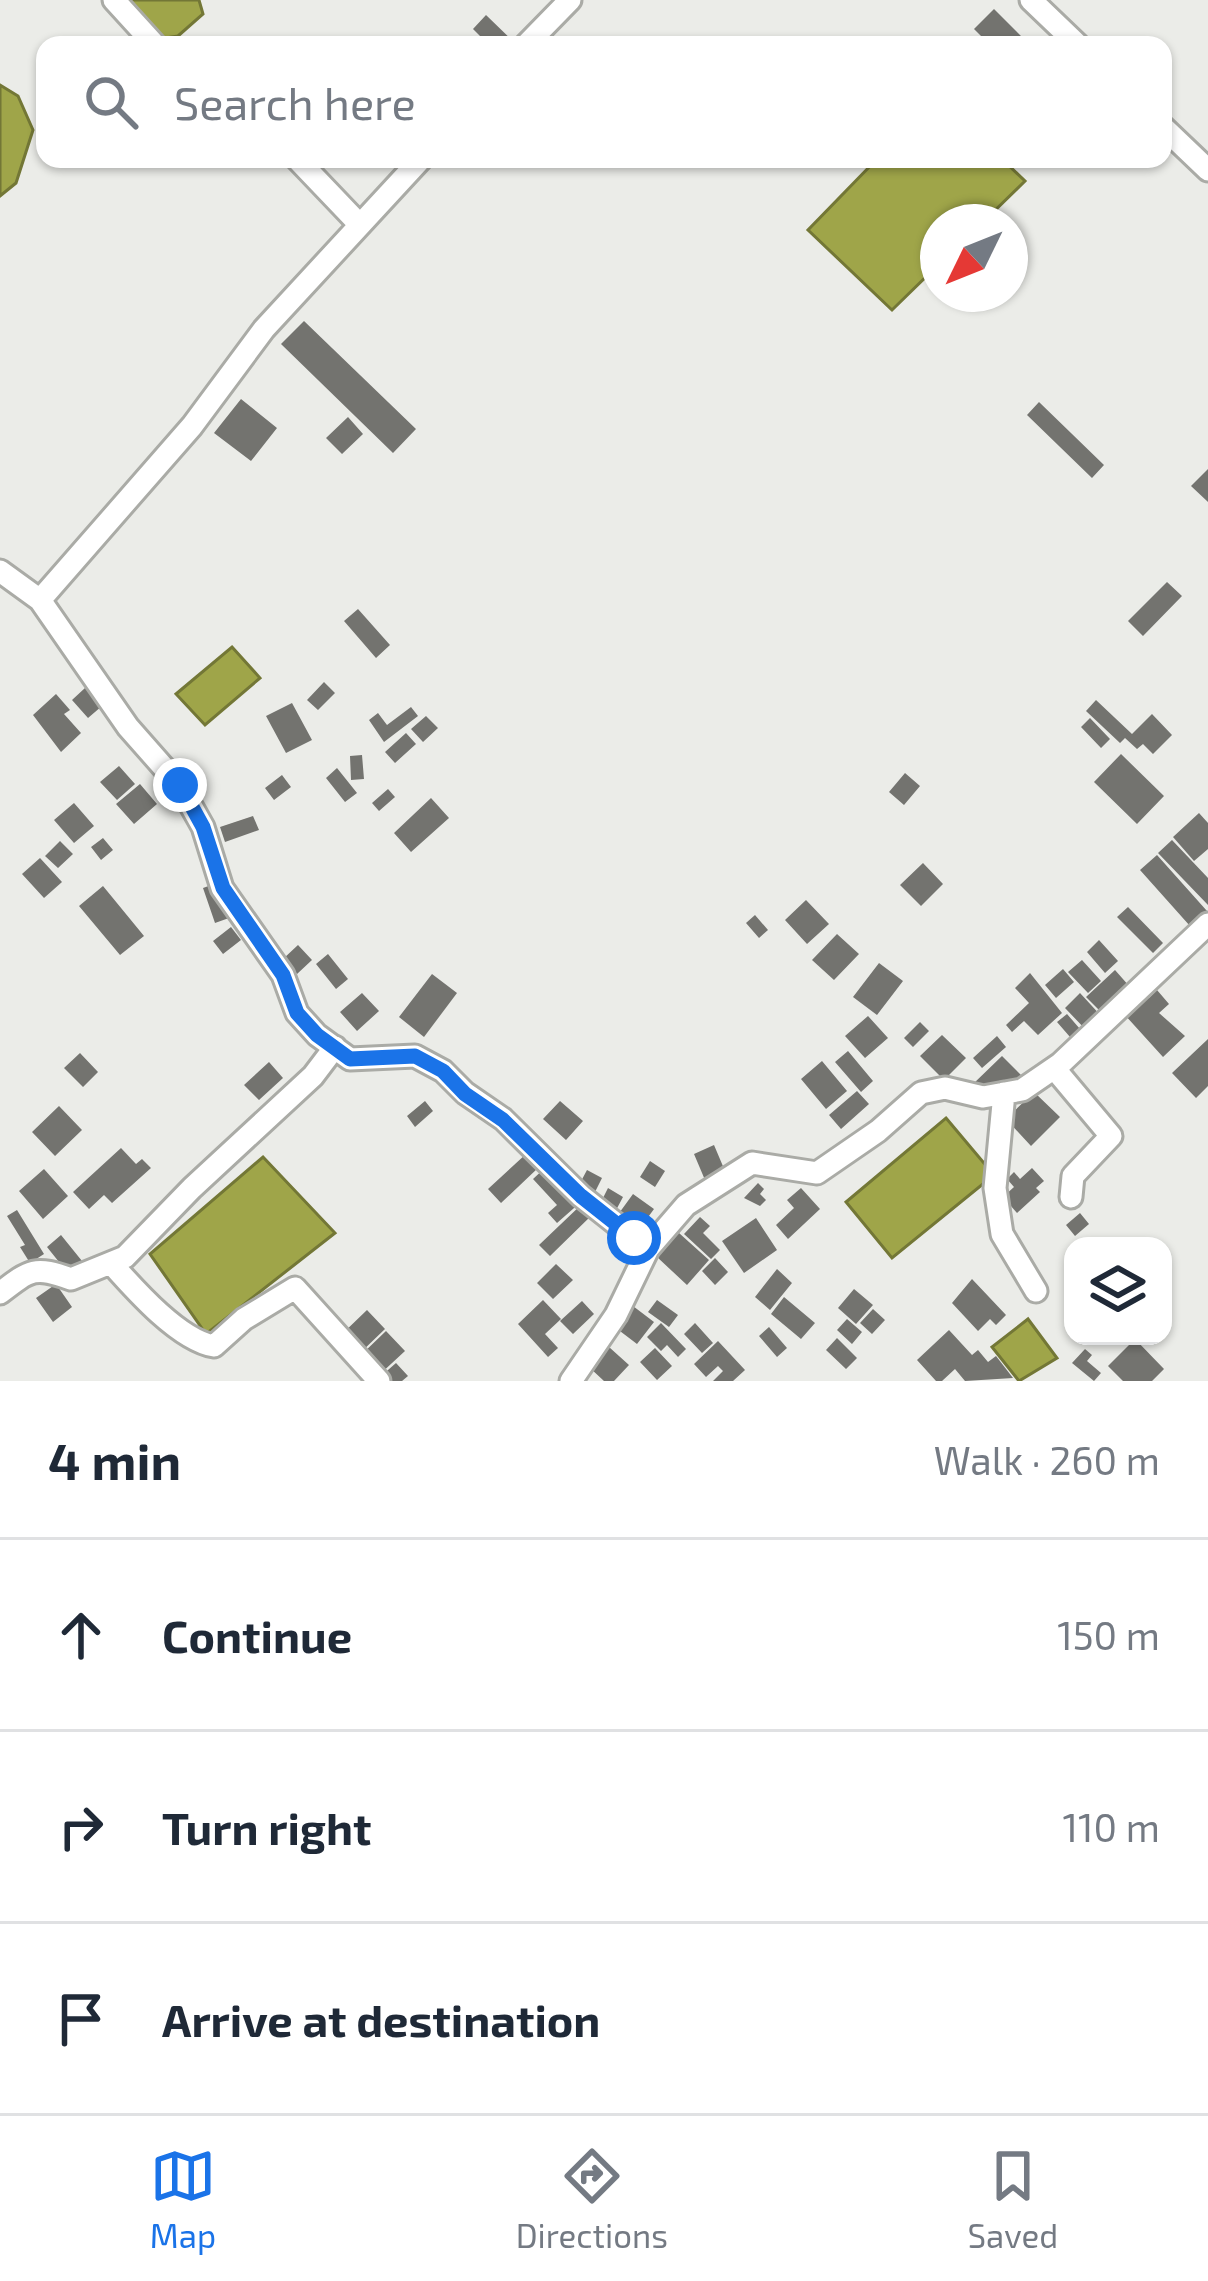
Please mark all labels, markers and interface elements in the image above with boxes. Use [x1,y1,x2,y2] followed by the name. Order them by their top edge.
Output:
[36,36,1172,168] search box
[78,69,144,135] icon: search
[174,75,416,129] text: Search here
[920,204,1028,312] north arrow
[153,758,207,812] route end
[607,1211,661,1265] route start
[1064,1237,1172,1345] map controls
[1064,1237,1172,1345] button: layers
[48,1429,181,1490] text: 4 min
[934,1436,1160,1483] text: Walk · 260 m
[48,1602,114,1668] icon: ahead
[162,1608,352,1662] text: Continue
[1057,1611,1160,1658] text: 150 m
[48,1794,114,1860] icon: right
[162,1800,371,1854] text: Turn right
[1063,1803,1160,1850] text: 110 m
[48,1986,114,2052] icon: arrive
[162,1992,600,2046] text: Arrive at destination
[150,2143,216,2255] tab: Map
[516,2143,668,2255] tab: Directions
[968,2143,1058,2255] tab: Saved

